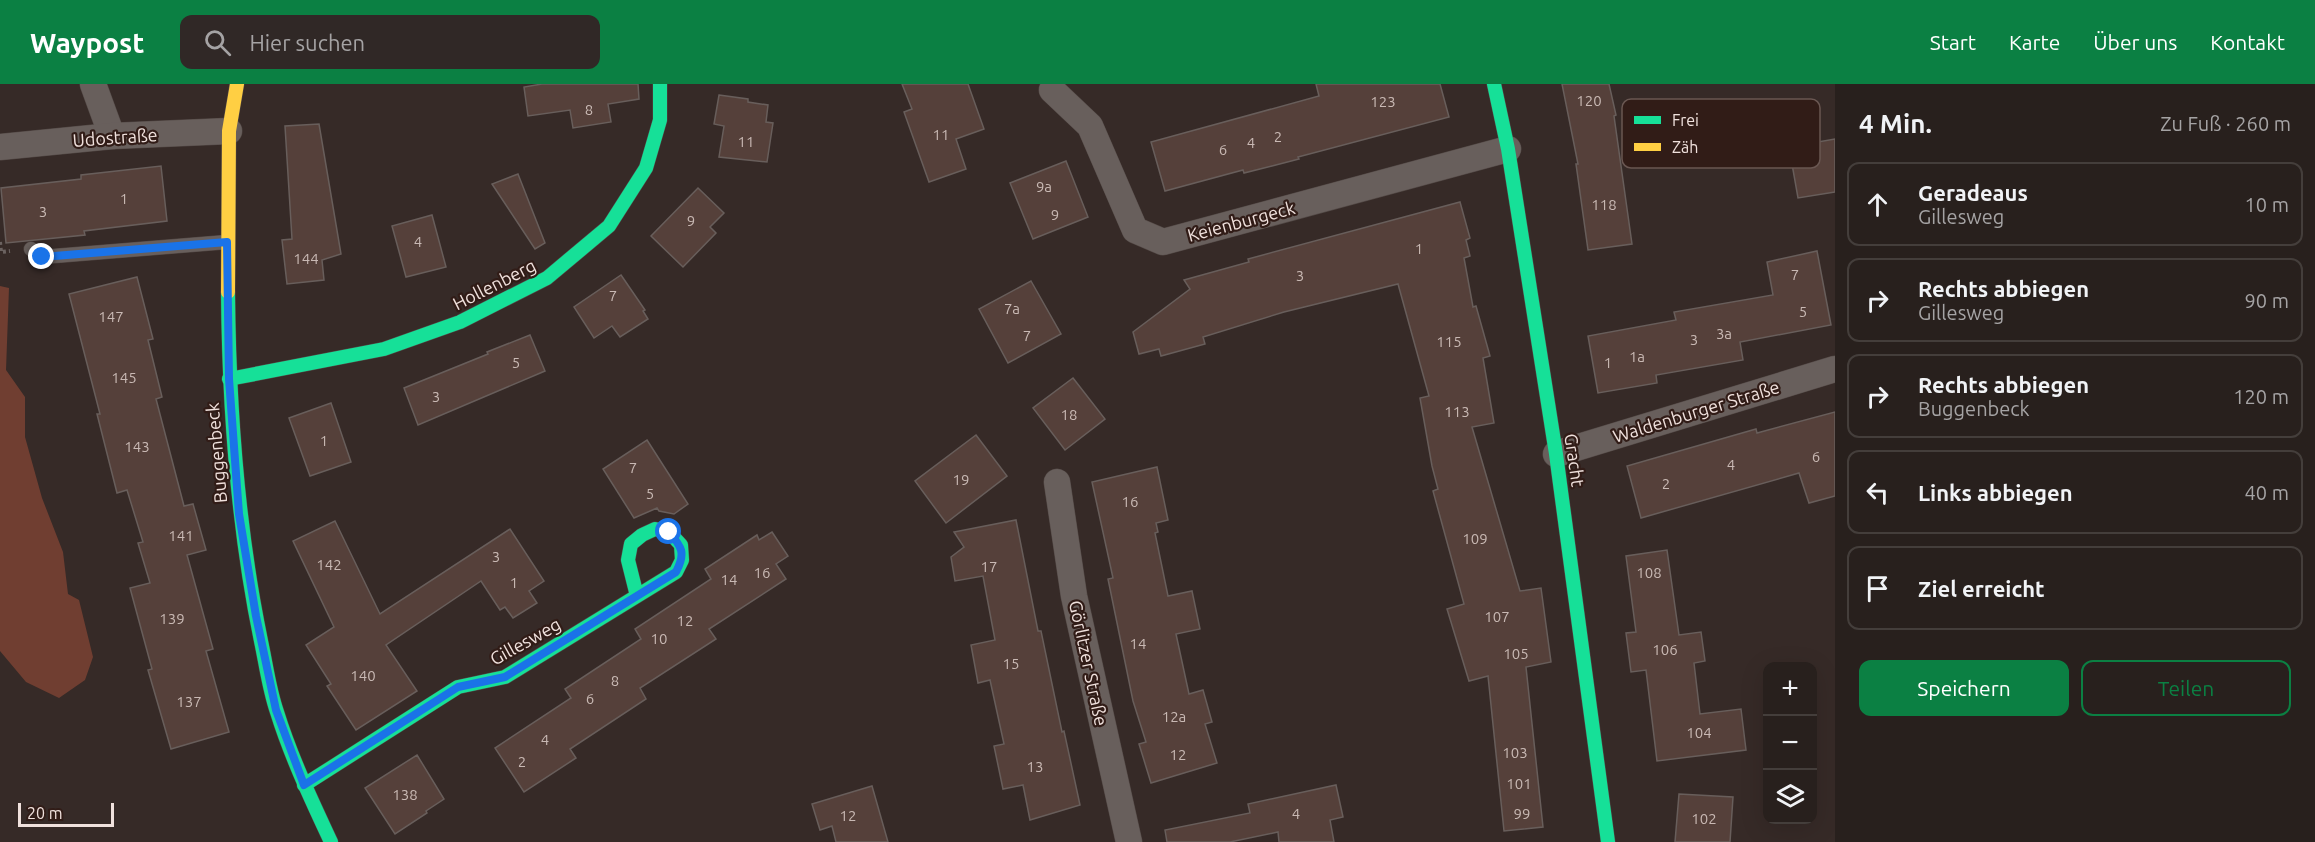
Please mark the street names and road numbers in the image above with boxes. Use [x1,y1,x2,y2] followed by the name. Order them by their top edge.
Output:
[72,124,158,150] street label: Udostraße
[1185,197,1297,245] street label: Keienburgeck
[449,255,539,313] street label: Hollenberg
[1610,376,1782,446] street label: Waldenburger Straße
[202,402,230,504] street label: Buggenbeck
[1561,432,1589,488] street label: Gracht
[1066,598,1112,728] street label: Görlitzer Straße
[486,613,564,669] street label: Gillesweg

